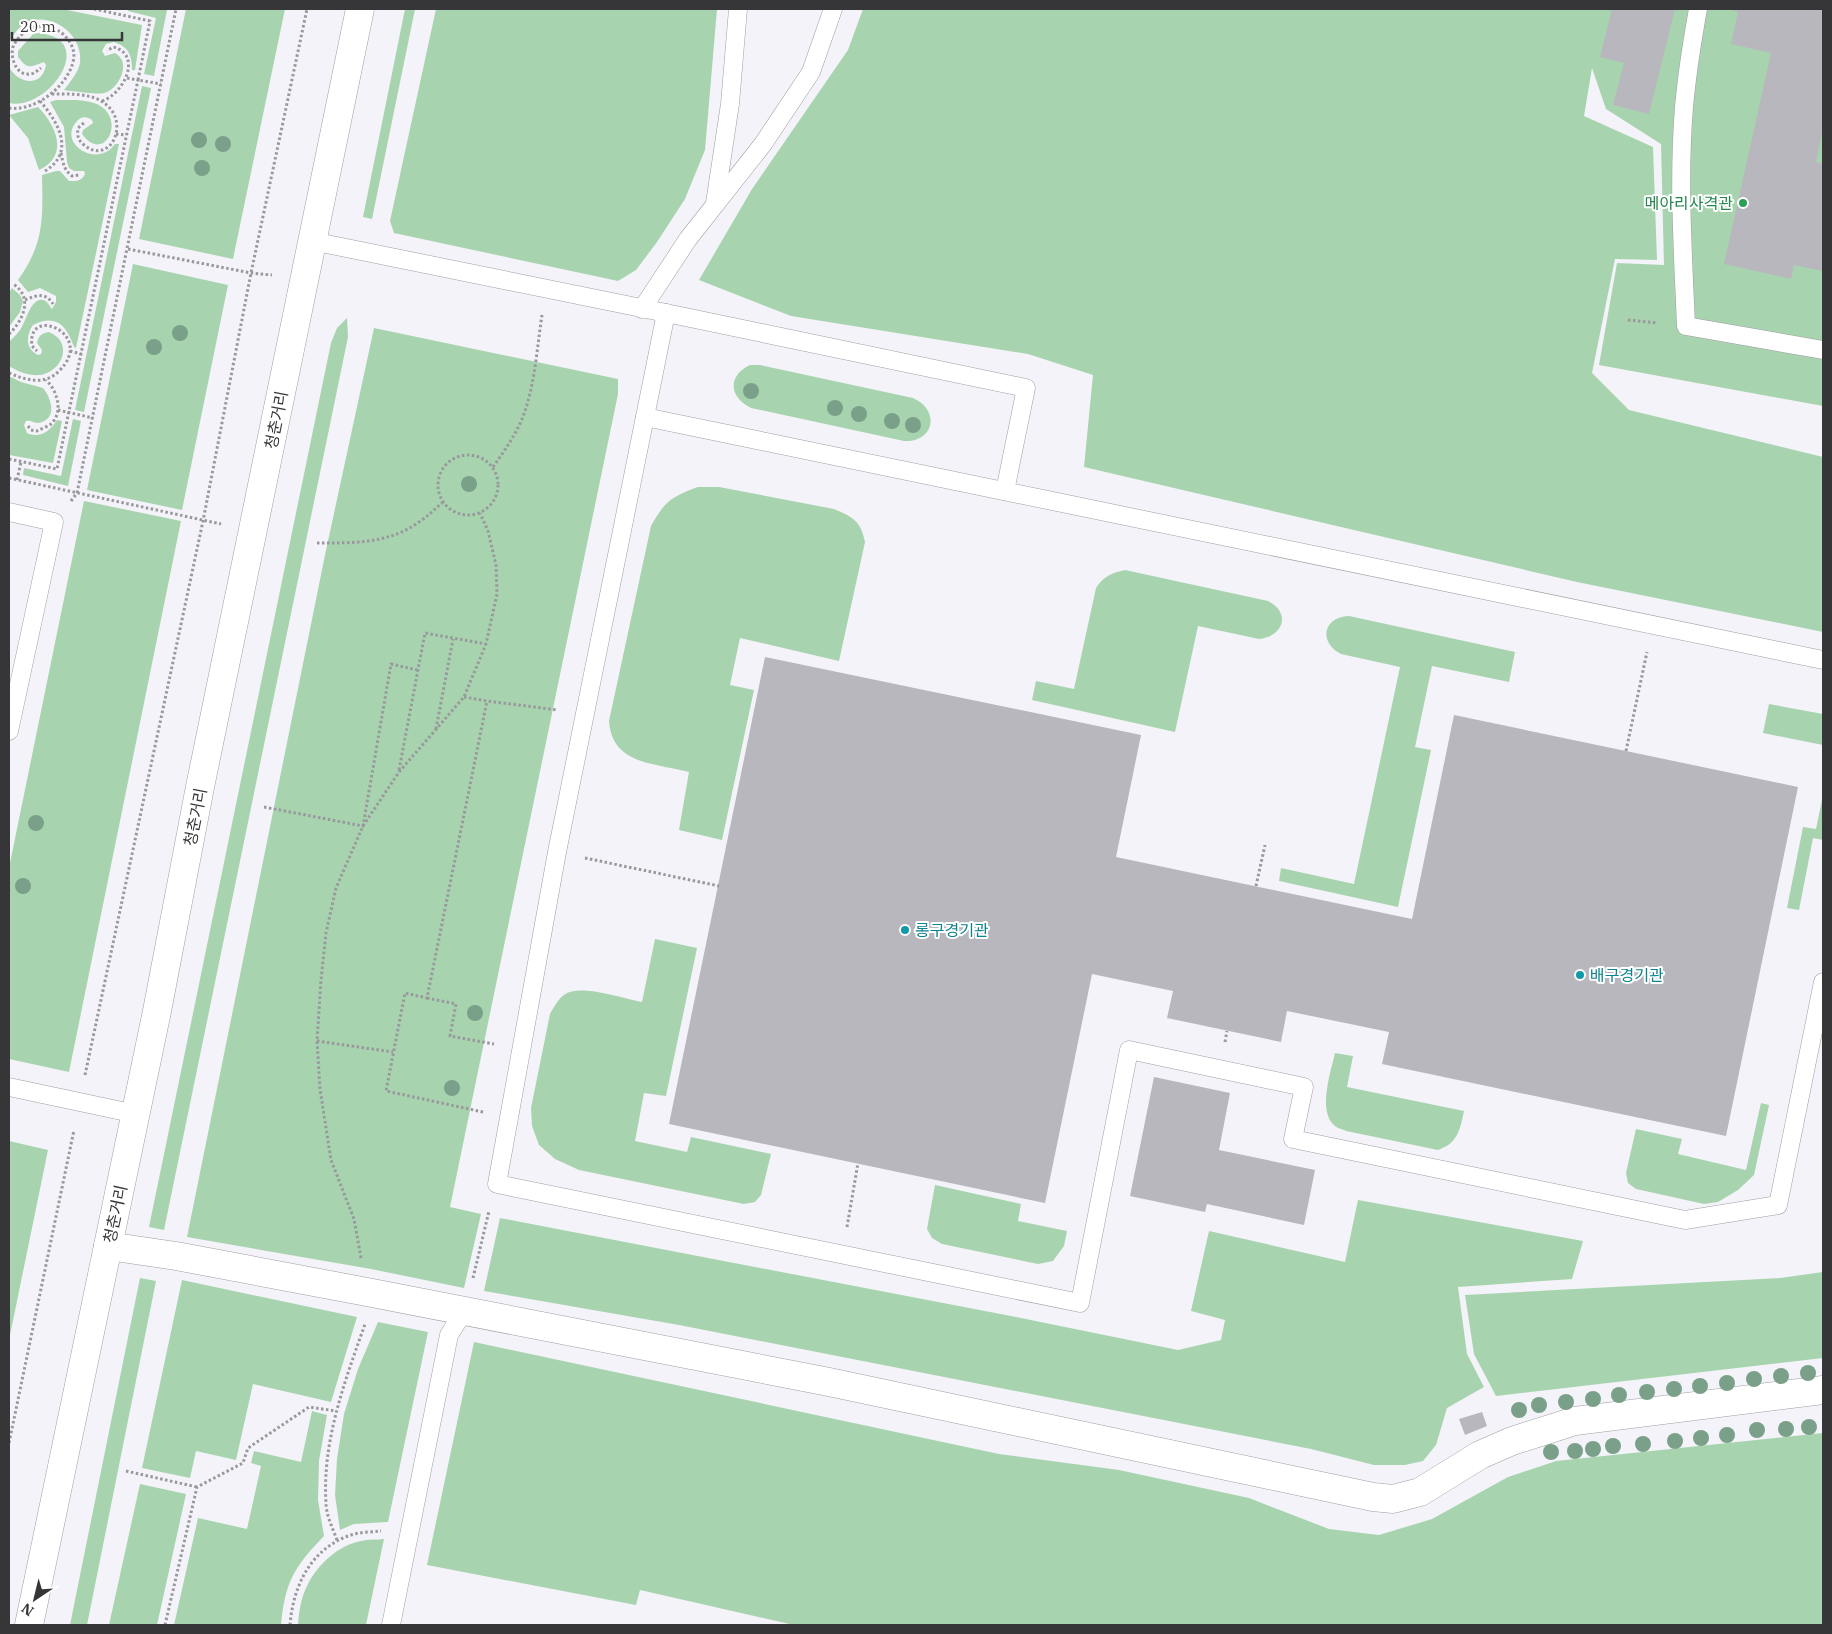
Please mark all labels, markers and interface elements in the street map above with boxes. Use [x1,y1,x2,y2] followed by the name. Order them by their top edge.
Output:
[12,10,122,42] scale bar
[20,17,56,36] text: 20 m
[1645,193,1733,213] place label: 메아리사격관
[1737,197,1749,209] marker: 메아리사격관
[261,389,291,451] street label: 청춘거리
[180,786,210,848] street label: 청춘거리
[915,920,989,940] place label: 롱구경기관
[899,924,911,936] marker: 롱구경기관
[1590,965,1664,985] place label: 배구경기관
[1574,969,1586,981] marker: 배구경기관
[99,1183,131,1245] street label: 청춘거리
[10,1574,60,1624] north arrow
[18,1599,37,1620] text: N

